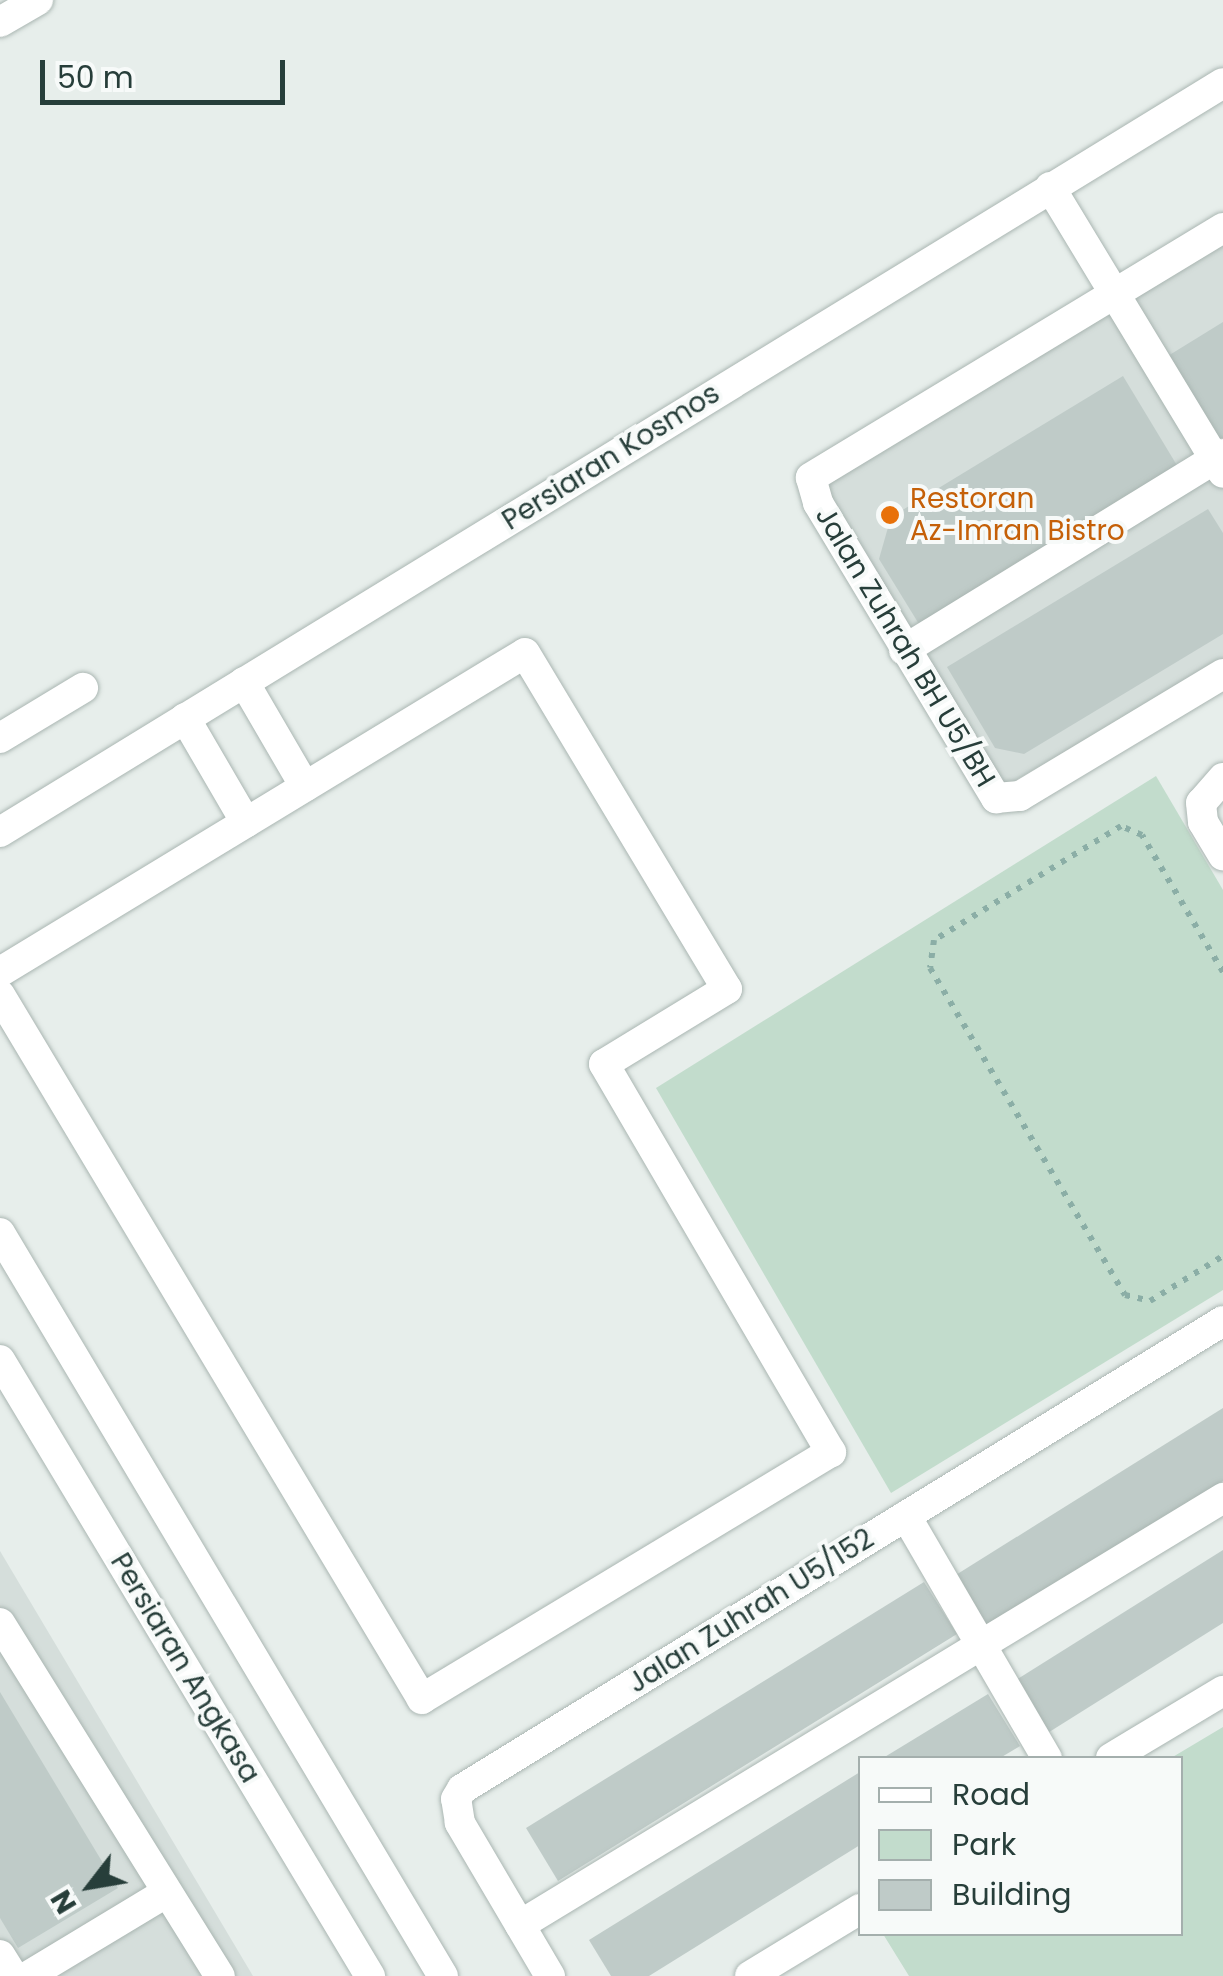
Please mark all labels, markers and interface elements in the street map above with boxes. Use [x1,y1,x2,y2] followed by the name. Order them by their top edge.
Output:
[45,40,290,102] scale bar
[57,56,134,99] text: 50 m
[496,377,726,537] street label: Persiaran Kosmos
[910,482,1125,548] place label: Restoran Az-Imran Bistro
[808,501,1002,793] street label: Jalan Zuhrah BH U5/BH
[879,504,901,526] marker: Restoran Az-Imran Bistro
[622,1522,880,1700] street label: Jalan Zuhrah U5/152
[103,1547,267,1789] street label: Persiaran Angkasa
[858,1756,1183,1936] legend
[952,1773,1030,1816] text: Road
[952,1823,1016,1866] text: Park
[40,1836,140,1936] north arrow
[952,1873,1072,1916] text: Building
[42,1883,86,1921] text: N

